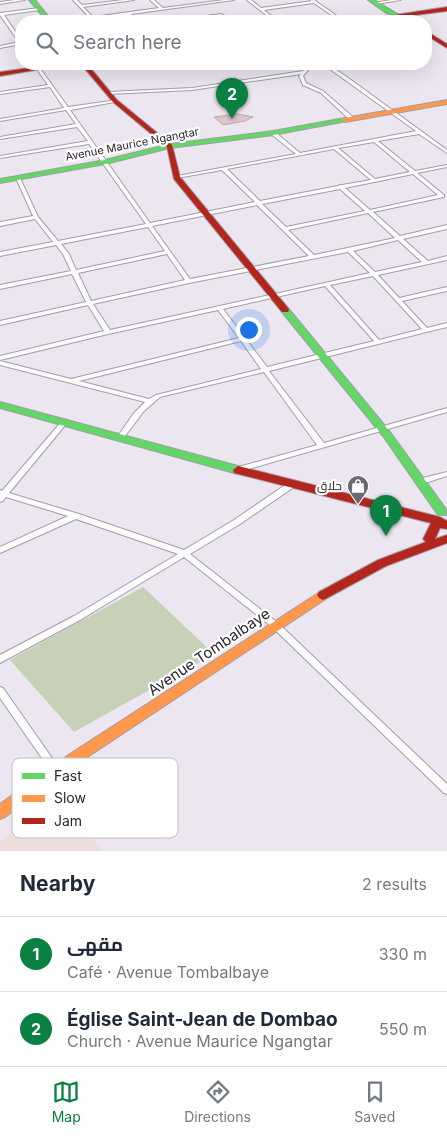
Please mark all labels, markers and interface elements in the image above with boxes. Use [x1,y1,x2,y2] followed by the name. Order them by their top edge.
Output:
[15,15,432,70] search box
[33,29,61,57] icon: search
[73,31,182,54] text: Search here
[216,78,248,119] pin: 2
[64,124,200,164] street label: Avenue Maurice Ngangtar
[236,317,262,343] your location
[346,474,370,505] shop icon: حلاق
[317,478,342,493] place label: حلاق
[370,495,402,536] pin: 1
[144,604,273,700] street label: Avenue Tombalbaye
[12,758,178,838] legend
[54,767,82,784] text: Fast
[54,789,86,806] text: Slow
[54,812,82,829] text: Jam
[20,871,95,896] text: Nearby
[362,874,427,894] text: 2 results
[67,933,123,956] text: مقهى
[33,944,39,964] text: 1
[379,944,427,964] text: 330 m
[67,962,269,982] text: Café · Avenue Tombalbaye
[67,1008,338,1031] text: Église Saint-Jean de Dombao
[31,1019,41,1039] text: 2
[379,1019,427,1039] text: 550 m
[67,1031,333,1051] text: Church · Avenue Maurice Ngangtar
[52,1078,81,1125] tab: Map
[184,1078,251,1125] tab: Directions
[354,1078,395,1125] tab: Saved

